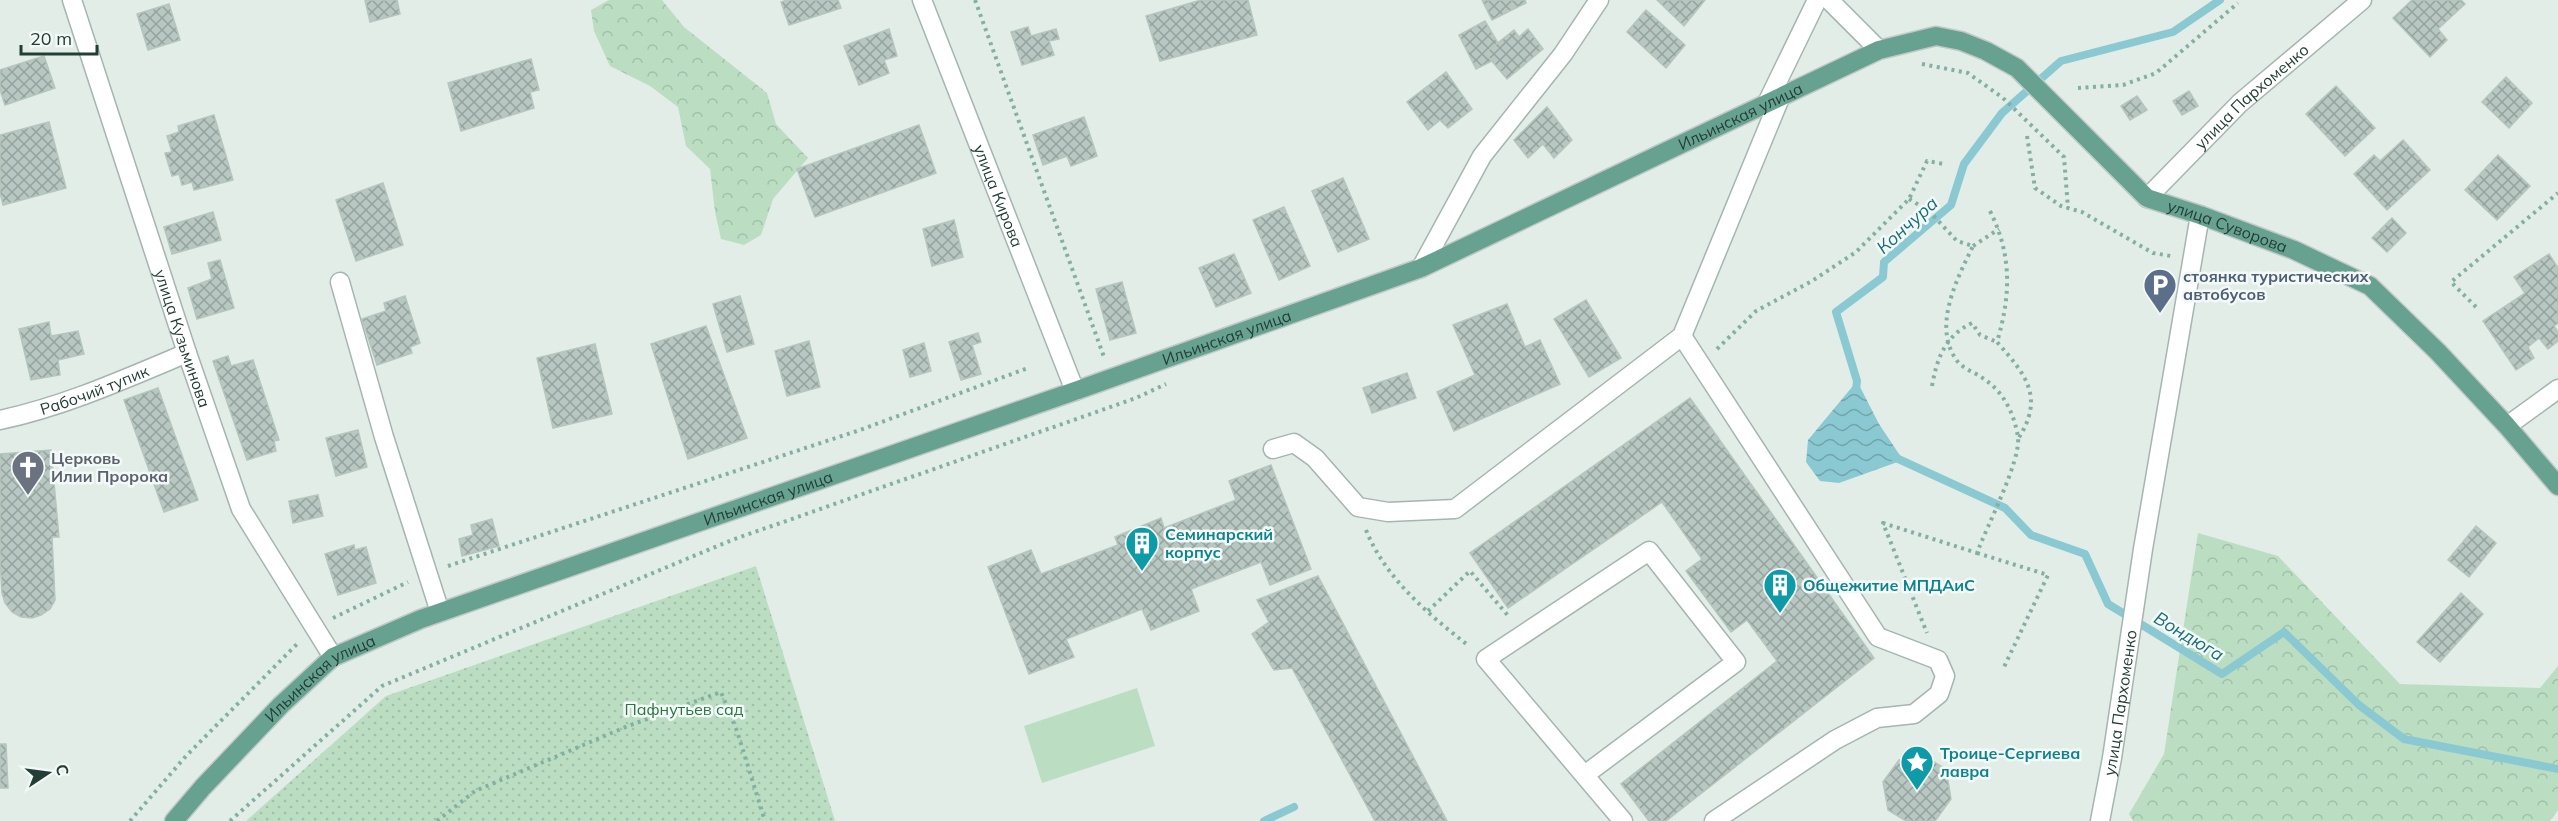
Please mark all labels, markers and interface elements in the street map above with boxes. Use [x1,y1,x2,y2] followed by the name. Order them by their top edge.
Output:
[21,18,98,56] scale bar
[30,27,72,50] text: 20 m
[2190,39,2313,153] street label: улица Пархоменко
[1675,78,1806,154] street label: Ильинская улица
[969,141,1028,250] street label: улица Кирова
[1872,191,1942,259] water label: Кончура
[2165,195,2290,257] street label: улица Суворова
[2183,266,2369,304] place label: стоянка туристических автобусов
[150,267,215,410] street label: улица Кузьминова
[2142,267,2178,314] parking icon: стоянка туристических автобусов
[1159,305,1294,369] street label: Ильинская улица
[37,360,152,419] street label: Рабочий тупик
[51,448,168,486] place label: Церковь Илии Пророка
[10,449,46,496] church icon: Церковь Илии Пророка
[701,466,835,530] street label: Ильинская улица
[1165,524,1273,562] place label: Семинарский корпус
[1124,525,1160,572] building icon: Семинарский корпус
[1762,567,1798,614] building icon: Общежитие МПДАиС
[1803,575,1975,595] place label: Общежитие МПДАиС
[2150,606,2228,666] water label: Вондюга
[2099,628,2141,777] street label: улица Пархоменко
[260,630,378,726] street label: Ильинская улица
[625,699,744,719] park label: Пафнутьев сад
[18,743,78,803] north arrow
[1940,743,2080,781] place label: Троице-Сергиева лавра
[1899,744,1935,791] place icon: Троице-Сергиева лавра
[52,762,74,777] text: С

